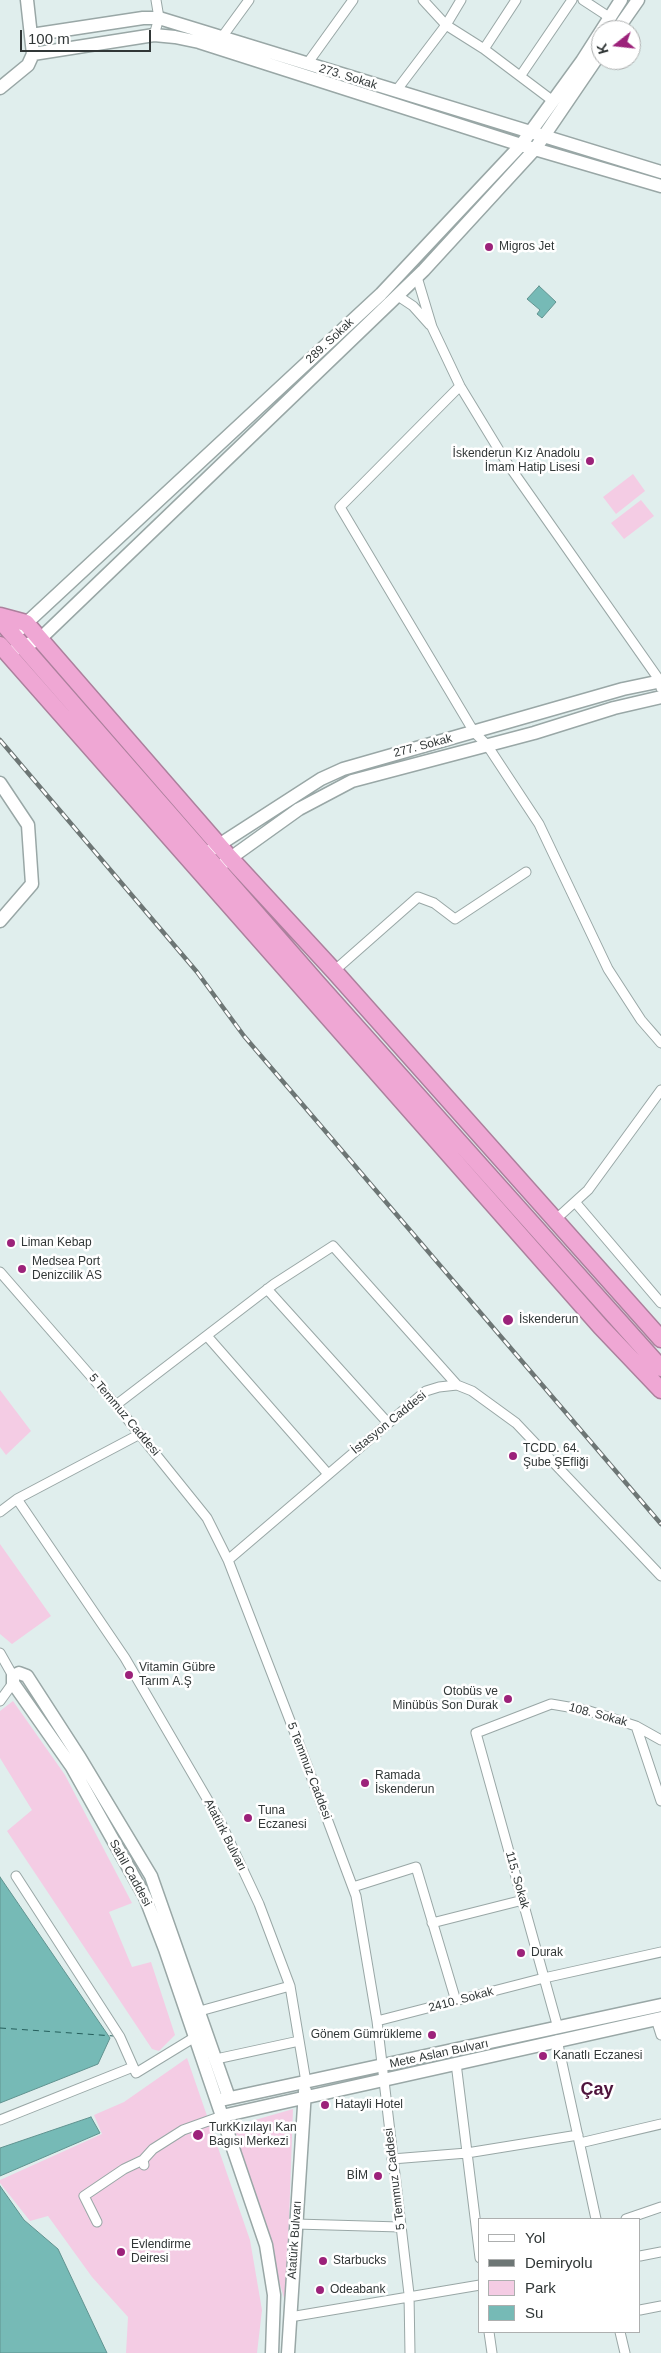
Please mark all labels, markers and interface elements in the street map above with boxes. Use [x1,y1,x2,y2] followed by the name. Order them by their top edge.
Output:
[22,20,154,52] scale bar
[591,20,641,70] north arrow
[28,30,70,47] text: 100 m
[593,42,612,56] text: K
[317,61,379,93] street label: 273. Sokak
[499,240,554,254] place label: Migros Jet
[483,241,495,253] marker: Migros Jet
[303,315,357,367] street label: 289. Sokak
[453,447,580,475] place label: İskenderun Kız Anadolu İmam Hatip Lisesi
[584,455,596,467] marker: İskenderun Kız Anadolu İmam Hatip Lisesi
[392,731,454,761] street label: 277. Sokak
[21,1236,92,1250] place label: Liman Kebap
[5,1237,17,1249] marker: Liman Kebap
[32,1255,102,1283] place label: Medsea Port Denizcilik AS
[16,1263,28,1275] marker: Medsea Port Denizcilik AS
[501,1313,515,1327] marker: İskenderun
[519,1313,578,1327] place label: İskenderun
[85,1371,163,1459] street label: 5 Temmuz Caddesi
[349,1388,429,1458] street label: İstasyon Caddesi
[523,1442,588,1470] place label: TCDD. 64. Şube ŞEfliği
[507,1450,519,1462] marker: TCDD. 64. Şube ŞEfliği
[139,1661,215,1689] place label: Vitamin Gübre Tarım A.Ş
[123,1669,135,1681] marker: Vitamin Gübre Tarım A.Ş
[393,1685,498,1713] place label: Otobüs ve Minübüs Son Durak
[502,1693,514,1705] marker: Otobüs ve Minübüs Son Durak
[567,1700,629,1730] street label: 108. Sokak
[284,1720,334,1822] street label: 5 Temmuz Caddesi
[375,1769,434,1797] place label: Ramada İskenderun
[359,1777,371,1789] marker: Ramada İskenderun
[201,1797,249,1873] street label: Atatürk Bulvarı
[258,1804,307,1832] place label: Tuna Eczanesi
[242,1812,254,1824] marker: Tuna Eczanesi
[106,1837,154,1909] street label: Sahil Caddesi
[502,1850,532,1910] street label: 115. Sokak
[531,1946,563,1960] place label: Durak
[515,1947,527,1959] marker: Durak
[427,1984,495,2016] street label: 2410. Sokak
[311,2028,422,2042] place label: Gönem Gümrükleme
[426,2029,438,2041] marker: Gönem Gümrükleme
[388,2036,490,2072] street label: Mete Aslan Bulvarı
[553,2049,642,2063] place label: Kanatlı Eczanesi
[537,2050,549,2062] marker: Kanatlı Eczanesi
[580,2079,614,2101] district label: Çay
[335,2098,403,2112] place label: Hatayli Hotel
[319,2099,331,2111] marker: Hatayli Hotel
[209,2121,297,2149] place label: TurkKızılayı Kan Bagısı Merkezi
[382,2127,408,2231] street label: 5 Temmuz Caddesi
[191,2128,205,2142] marker: TurkKızılayı Kan Bagısı Merkezi
[347,2169,368,2183] place label: BİM
[372,2170,384,2182] marker: BİM
[285,2200,305,2280] street label: Atatürk Bulvarı
[478,2218,641,2333] legend
[525,2229,545,2246] text: Yol
[131,2238,191,2266] place label: Evlendirme Deiresi
[115,2246,127,2258] marker: Evlendirme Deiresi
[333,2254,386,2268] place label: Starbucks
[525,2254,593,2271] text: Demiryolu
[317,2255,329,2267] marker: Starbucks
[525,2279,556,2296] text: Park
[330,2283,385,2297] place label: Odeabank
[314,2284,326,2296] marker: Odeabank
[525,2304,543,2321] text: Su

